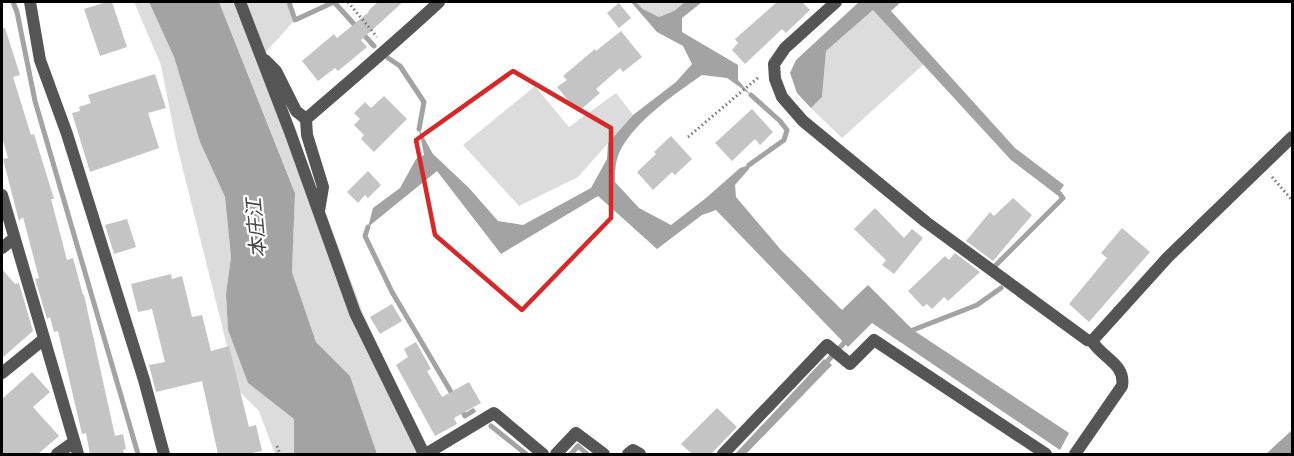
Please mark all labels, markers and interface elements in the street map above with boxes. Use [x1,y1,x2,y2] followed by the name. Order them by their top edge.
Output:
[240,195,270,259] water label: 本庄江

